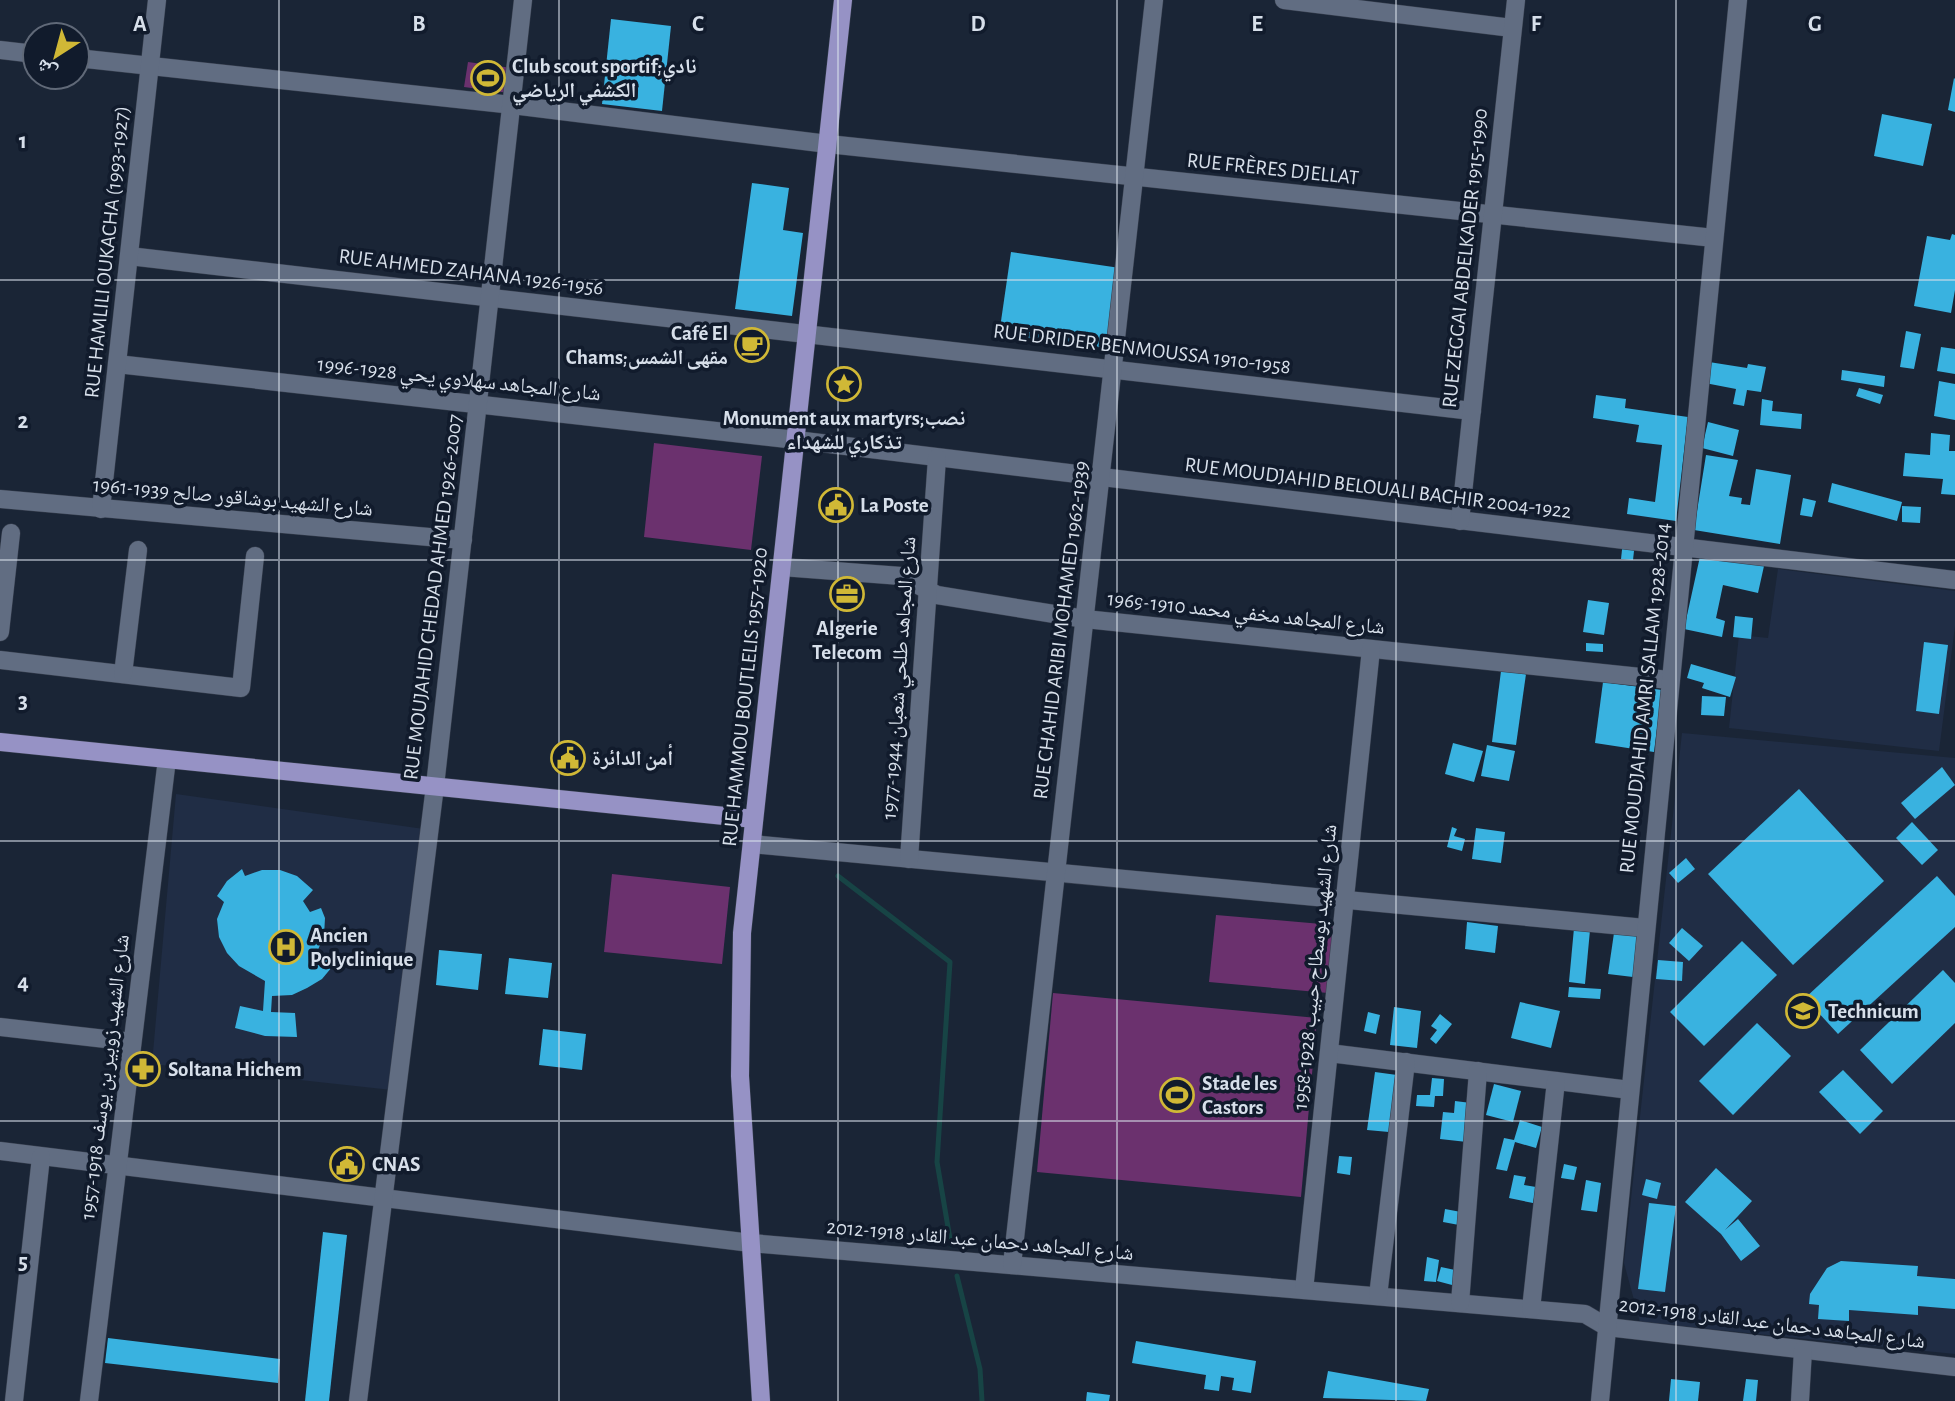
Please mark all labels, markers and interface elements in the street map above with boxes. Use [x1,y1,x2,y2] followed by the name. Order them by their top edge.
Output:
[133,13,147,36] text: A
[412,13,426,36] text: B
[692,13,704,36] text: C
[970,13,986,36] text: D
[1251,13,1263,36] text: E
[1531,13,1542,36] text: F
[1808,13,1822,36] text: G
[21,21,91,91] north arrow
[33,54,61,82] text: ش
[512,56,697,106] place label: Club scout sportif;نادي الكشفي الرياضي
[469,59,507,97] sports icon: Club scout sportif;نادي الكشفي الرياضي
[81,105,133,399] street label: RUE HAMLILI OUKACHA (1993-1927)
[1439,107,1491,409] street label: RUE ZEGGAI ABDELKADER 1915-1990
[19,130,27,153] text: 1
[1186,148,1360,188] street label: RUE FRÈRES DJELLAT
[337,245,605,299] street label: RUE AHMED ZAHANA 1926-1956
[992,320,1292,378] street label: RUE DRIDER BENMOUSSA 1910-1958
[566,323,728,370] place label: Café El Chams;مقهى الشمس
[733,326,771,364] cafe icon: Café El Chams;مقهى الشمس
[316,354,602,410] street label: شارع المجاهد سهلاوي يحي 1928-1996
[825,365,863,403] place icon: Monument aux martyrs;نصب تذكاري للشهداء
[723,408,965,458] place label: Monument aux martyrs;نصب تذكاري للشهداء
[18,410,29,433] text: 2
[400,413,466,781] street label: RUE MOUJAHID CHEDAD AHMED 1926-2007
[1183,454,1573,522] street label: RUE MOUDJAHID BELOUALI BACHIR 2004-1922
[1030,460,1092,800] street label: RUE CHAHID ARIBI MOHAMED 1962-1939
[92,474,374,522] street label: شارع الشهيد بوشاقور صالح 1939-1961
[817,486,855,524] public building icon: La Poste
[860,495,929,516] place label: La Poste
[1616,522,1674,874] street label: RUE MOUDJAHID AMRI SALLAM 1928-2014
[879,536,925,821] street label: شارع المجاهد طلحي شعبان 1944-1977
[719,546,771,848] street label: RUE HAMMOU BOUTLELIS 1957-1920
[828,575,866,613] office icon: Algerie Telecom
[1106,588,1386,643] street label: شارع المجاهد مخفي محمد 1910-1969
[812,618,882,663] place label: Algerie Telecom
[18,690,28,713] text: 3
[549,739,587,777] public building icon: أمن الدائرة
[592,743,673,771] place label: أمن الدائرة
[1290,823,1342,1111] street label: شارع الشهيد بوسطاح حبيب 1928-1958
[310,925,413,970] place label: Ancien Polyclinique
[267,928,305,966] hospital icon: Ancien Polyclinique
[77,933,135,1221] street label: شارع الشهيد زوبير بن يوسف 1918-1957
[17,971,29,994] text: 4
[1784,992,1822,1030] school or university icon: Technicum
[1828,1001,1919,1022] place label: Technicum
[124,1050,162,1088] pharmacy icon: Soltana Hichem
[168,1059,302,1080] place label: Soltana Hichem
[1202,1073,1277,1118] place label: Stade les Castors
[1158,1076,1196,1114] sports icon: Stade les Castors
[328,1145,366,1183] public building icon: CNAS
[372,1154,421,1175] place label: CNAS
[825,1216,1134,1266] street label: شارع المجاهد دحمان عبد القادر 1918-2012
[18,1251,28,1274] text: 5
[1618,1294,1926,1354] street label: شارع المجاهد دحمان عبد القادر 1918-2012

